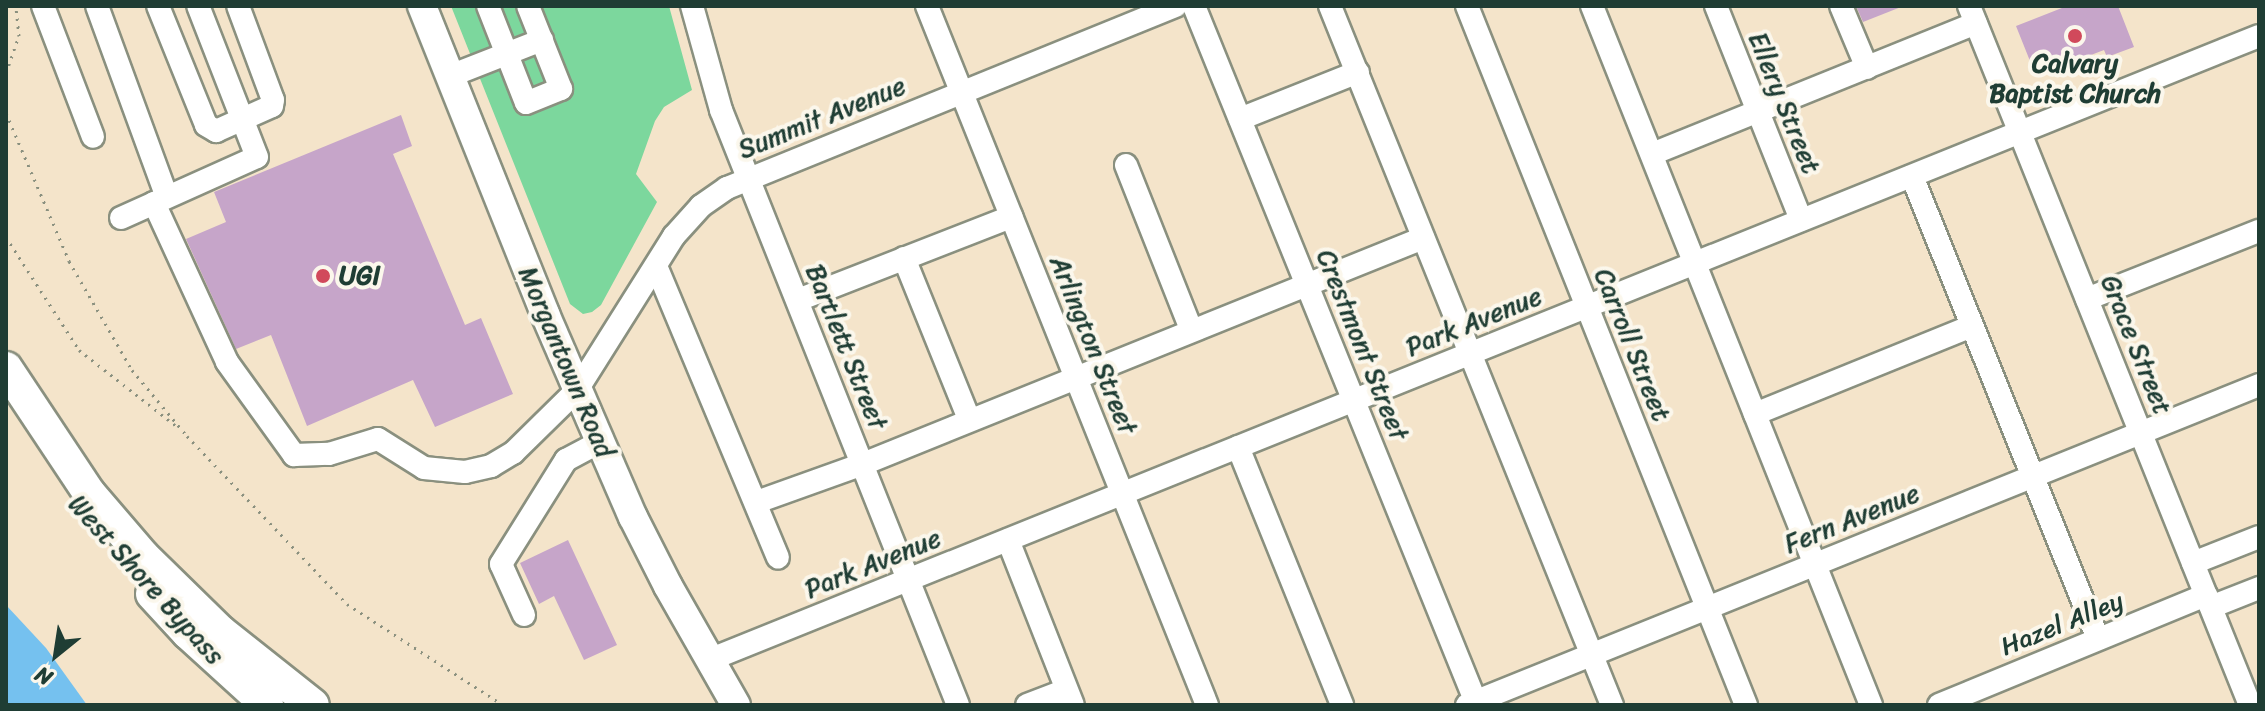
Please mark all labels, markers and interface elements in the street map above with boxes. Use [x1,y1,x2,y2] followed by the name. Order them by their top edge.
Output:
[2066,27,2084,45] marker: Calvary Baptist Church
[1742,28,1826,178] street label: Ellery Street
[1989,48,2161,110] place label: Calvary Baptist Church
[734,70,910,166] street label: Summit Avenue
[1310,245,1414,445] street label: Crestmont Street
[1043,251,1143,439] street label: Arlington Street
[339,260,380,292] place label: UGI
[799,260,893,434] street label: Bartlett Street
[512,262,620,462] street label: Morgantown Road
[1587,265,1677,425] street label: Carroll Street
[314,267,332,285] marker: UGI
[2094,270,2178,420] street label: Grace Street
[1402,281,1546,363] street label: Park Avenue
[1780,478,1924,560] street label: Fern Avenue
[62,489,230,671] street label: West Shore Bypass
[801,523,945,605] street label: Park Avenue
[1996,585,2128,663] street label: Hazel Alley
[16,615,96,695] north arrow
[27,656,60,697] text: N

